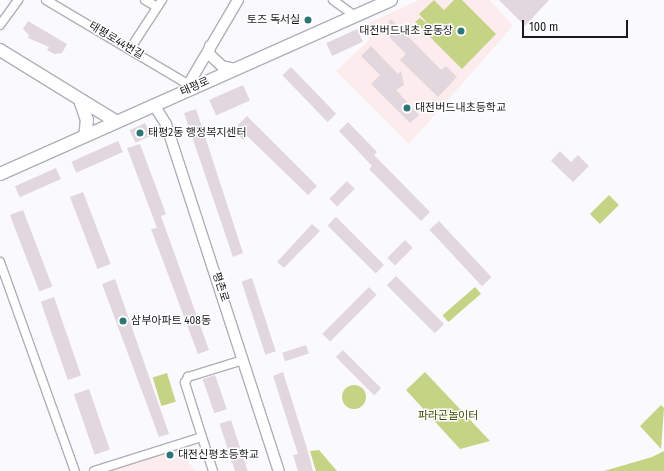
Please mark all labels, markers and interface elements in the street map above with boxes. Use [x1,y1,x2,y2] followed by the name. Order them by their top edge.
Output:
[524,12,630,38] scale bar
[247,13,300,27] place label: 토즈 독서실
[303,15,313,25] marker: 토즈 독서실
[86,20,146,62] street label: 태평로44번길
[529,20,558,34] text: 100 m
[359,24,453,38] place label: 대전버드내초 운동장
[456,26,466,36] marker: 대전버드내초 운동장
[178,75,212,99] street label: 태평로
[415,101,506,115] place label: 대전버드내초등학교
[402,103,412,113] marker: 대전버드내초등학교
[148,126,247,140] place label: 태평2동 행정복지센터
[135,128,145,138] marker: 태평2동 행정복지센터
[209,271,231,303] street label: 평촌로
[131,314,211,328] place label: 삼부아파트 408동
[118,316,128,326] marker: 삼부아파트 408동
[418,409,478,423] park label: 파라곤놀이터
[178,448,259,462] place label: 대전신평초등학교
[165,450,175,460] marker: 대전신평초등학교

